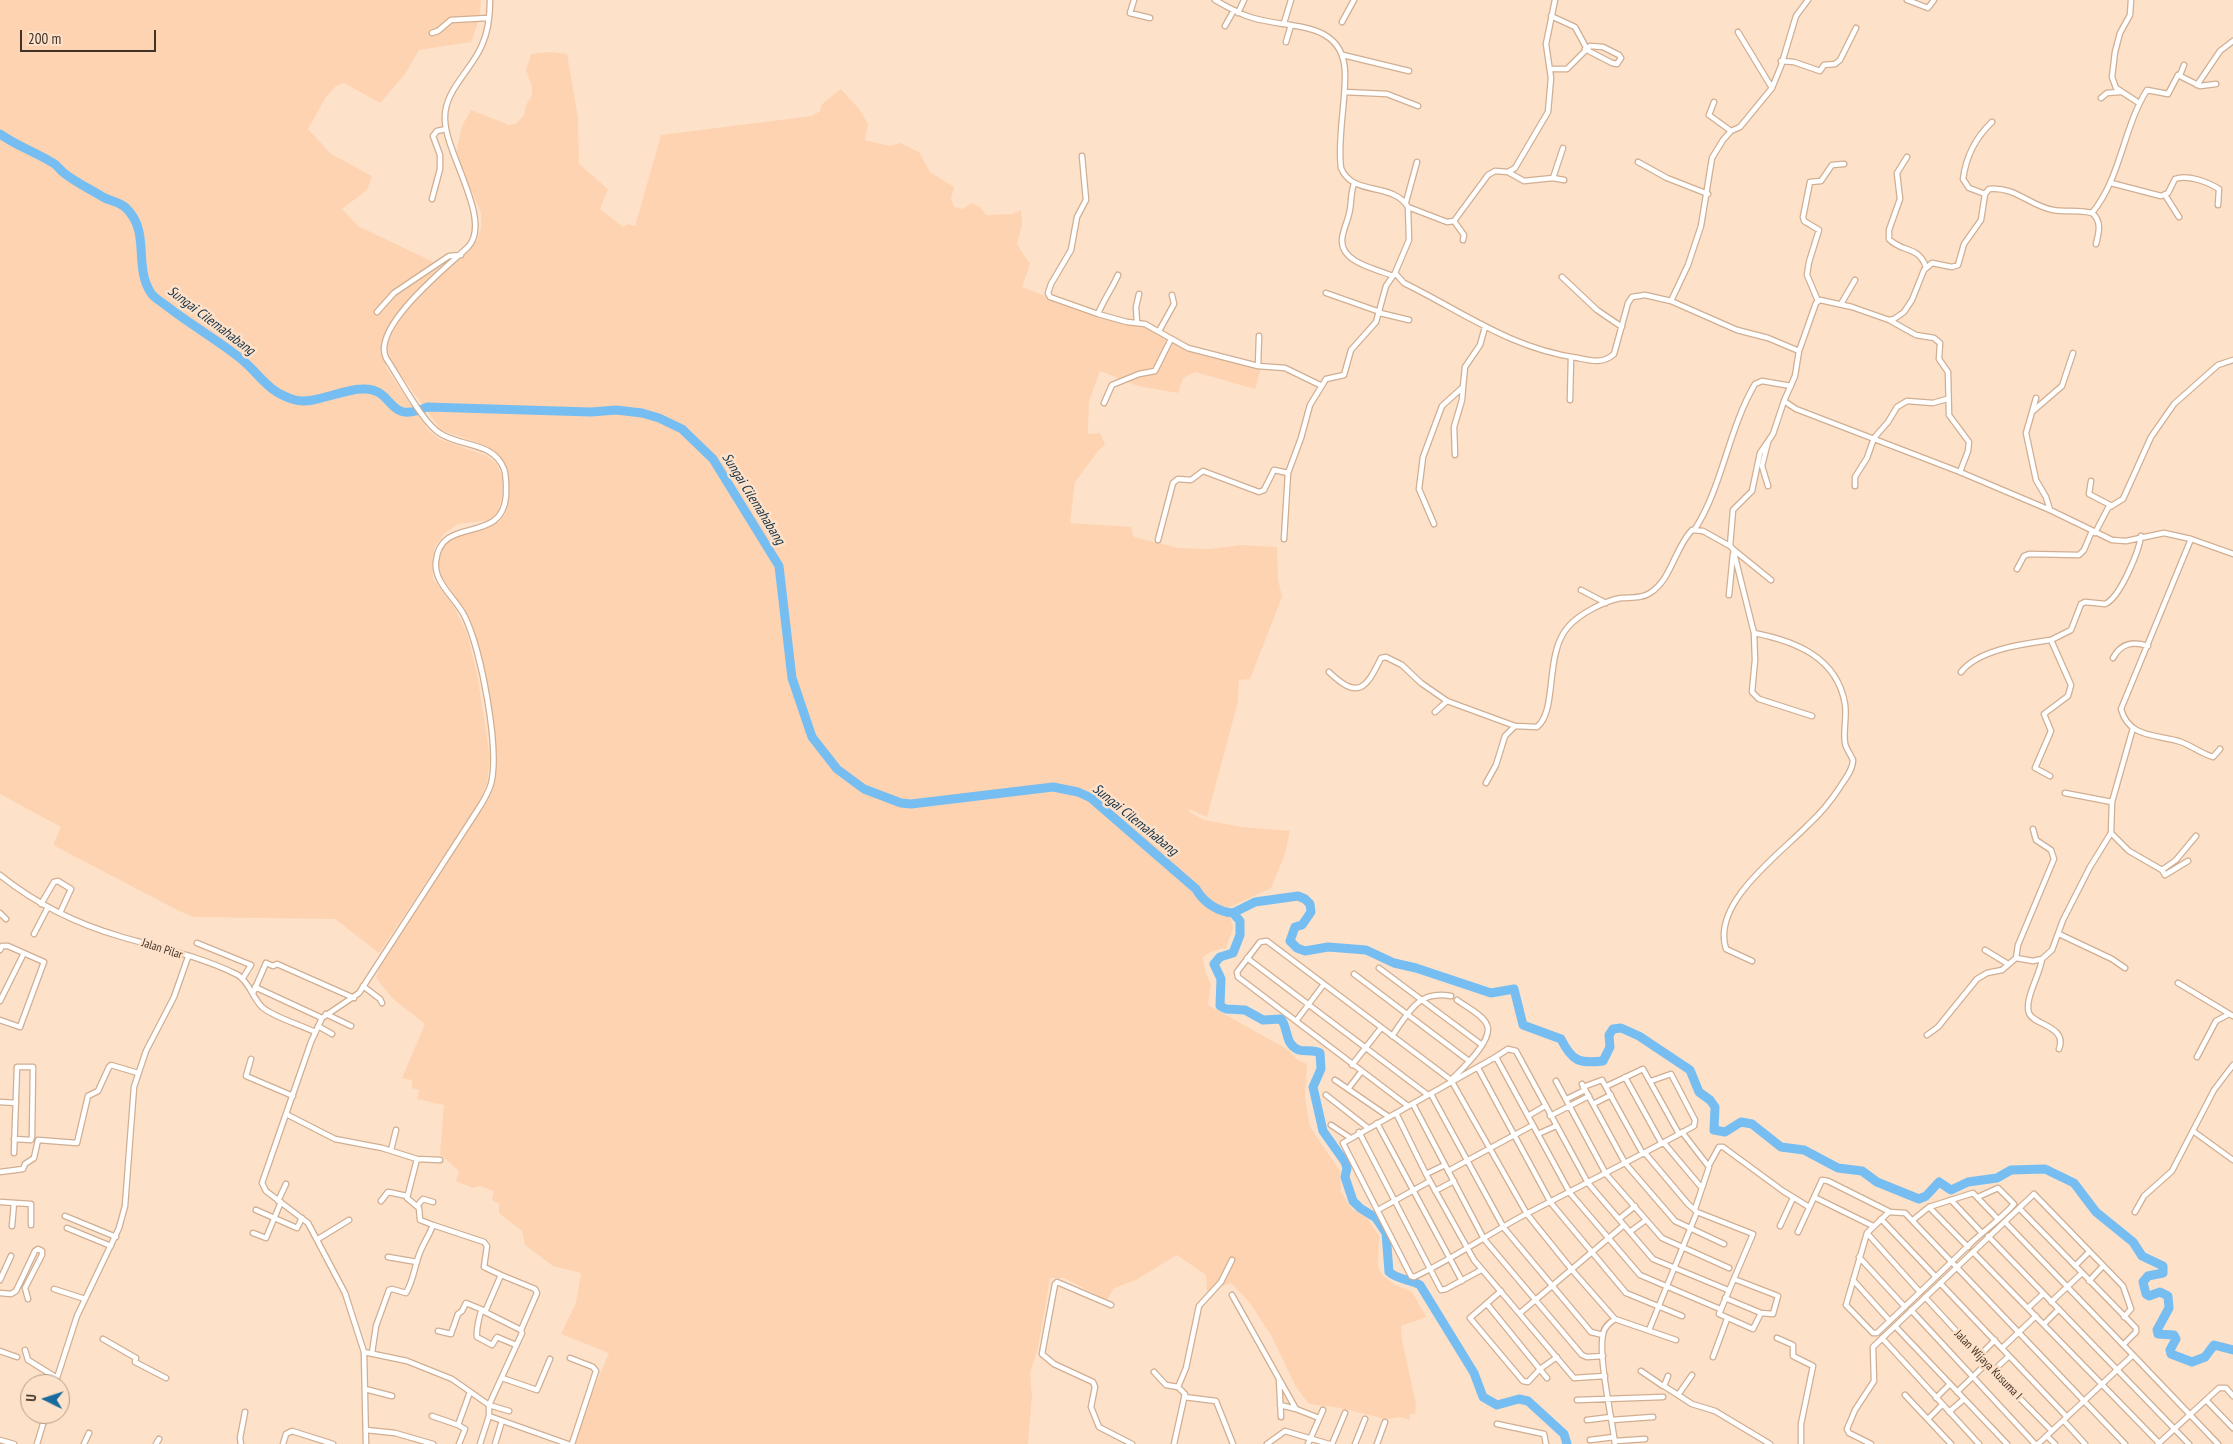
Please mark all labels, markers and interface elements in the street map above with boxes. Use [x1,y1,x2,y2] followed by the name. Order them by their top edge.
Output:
[22,20,159,52] scale bar
[28,29,61,48] text: 200 m
[164,283,258,359] water label: Sungai Cilemahabang
[718,450,788,548] water label: Sungai Cilemahabang
[1089,781,1181,859] water label: Sungai Cilemahabang
[140,936,184,962] street label: Jalan Pilar
[1951,1327,2025,1403] street label: Jalan Wijaya Kusuma I
[20,1374,70,1424] north arrow
[22,1394,40,1402] text: U

